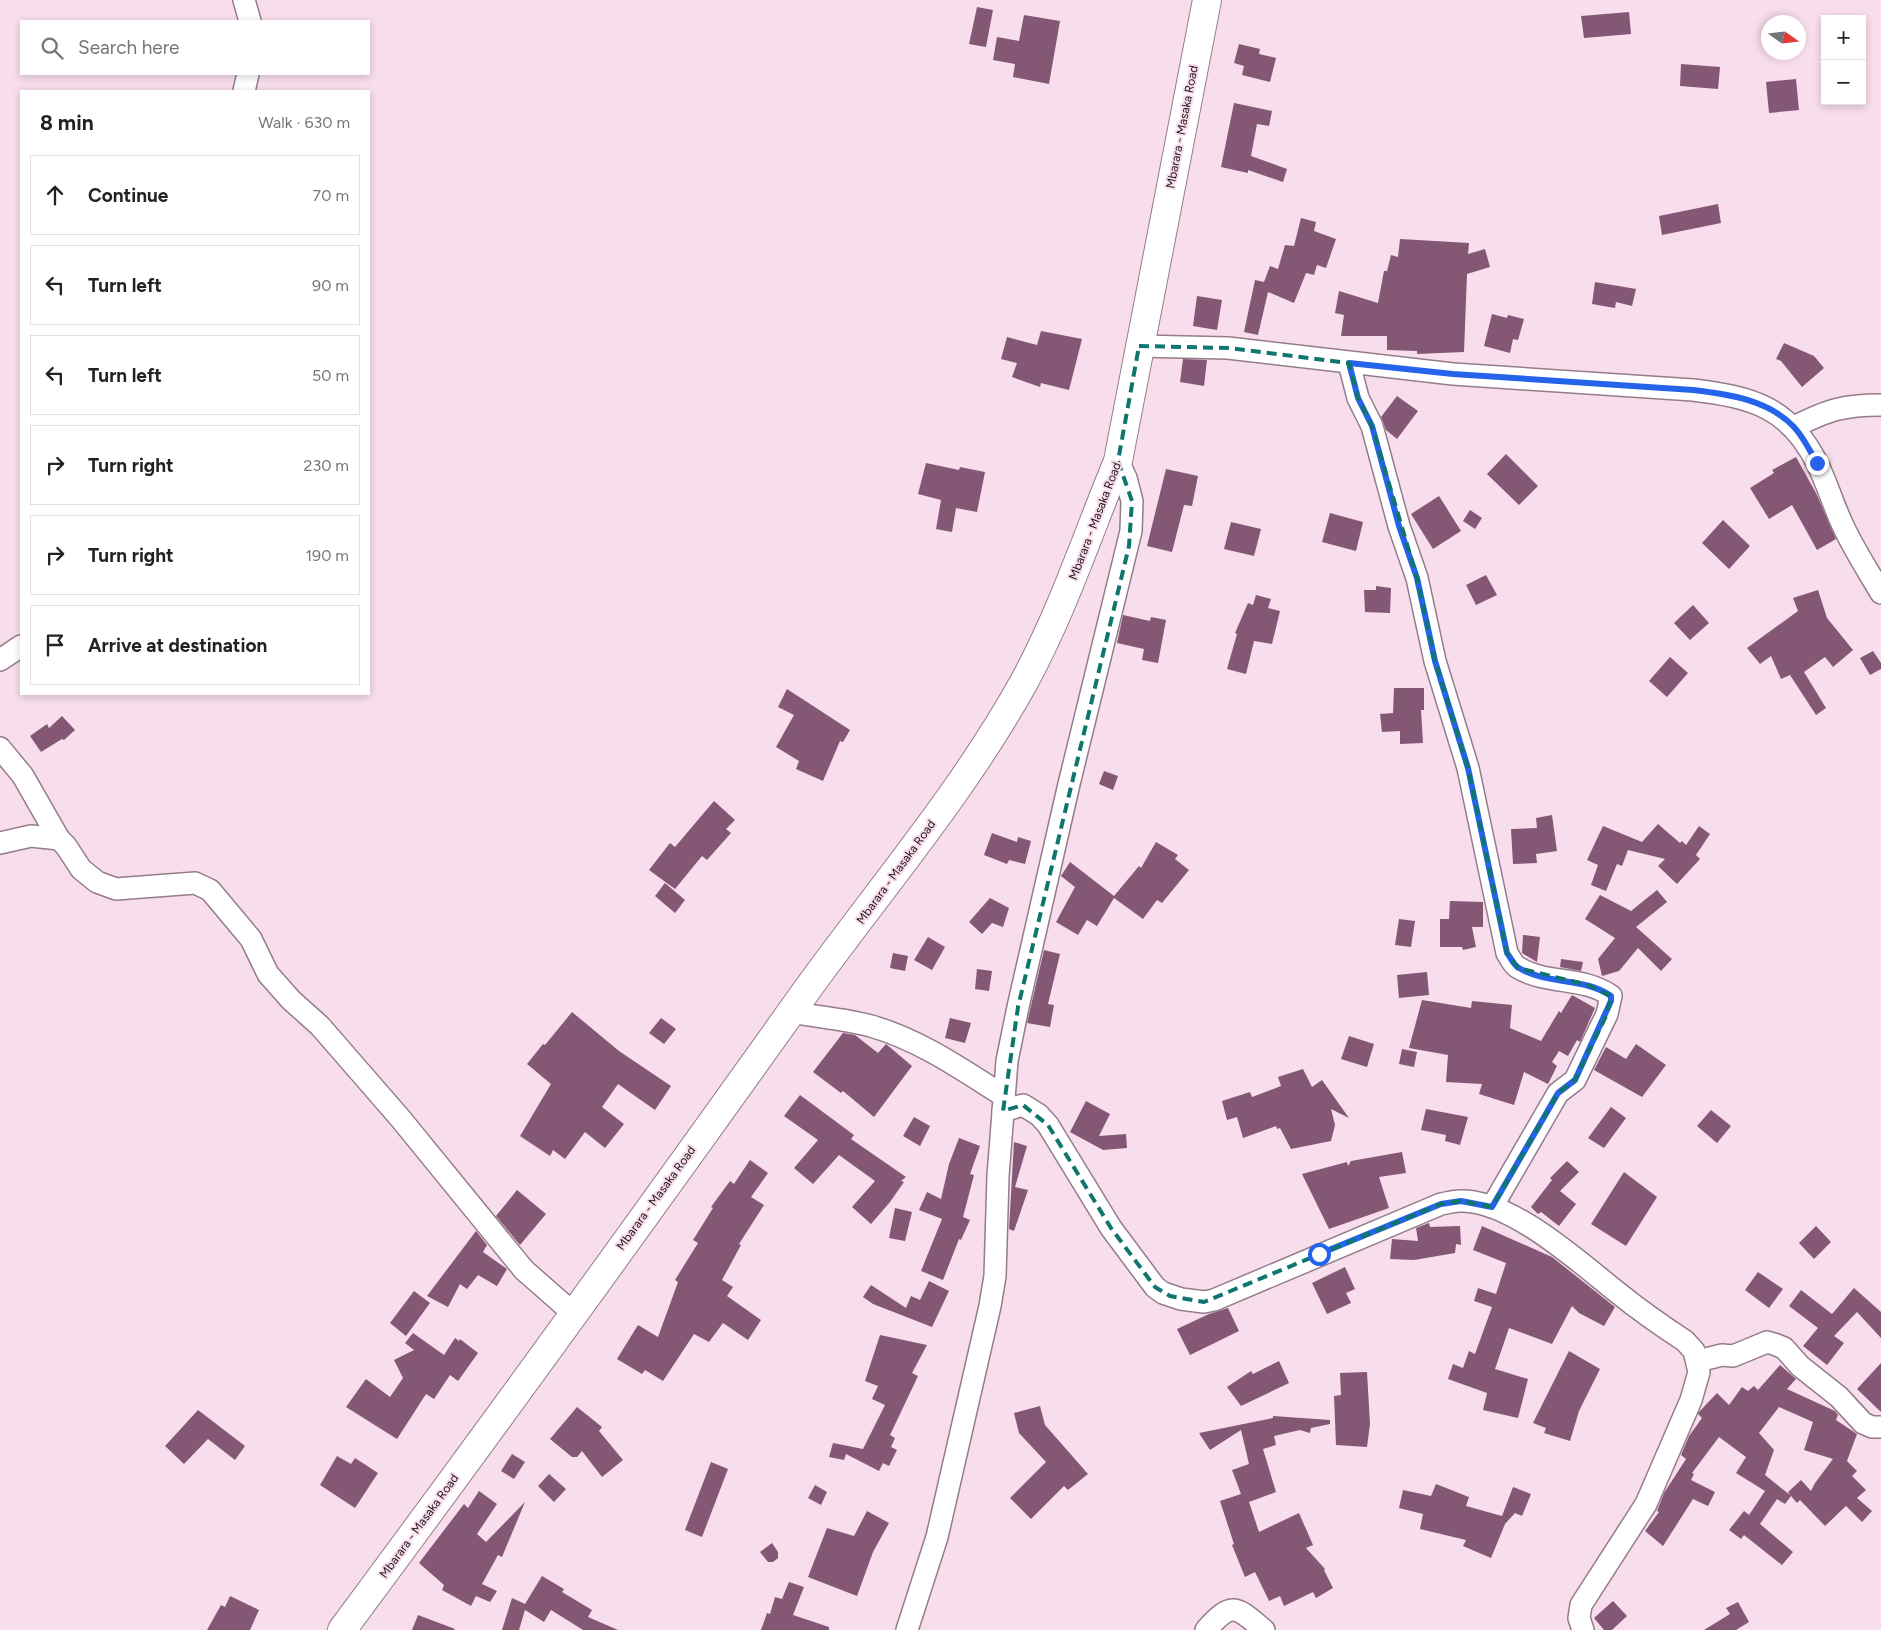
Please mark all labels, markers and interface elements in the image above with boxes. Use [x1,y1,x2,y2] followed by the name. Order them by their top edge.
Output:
[1761,15,1806,60] north arrow
[1821,15,1866,105] map controls
[1821,15,1866,60] button: +
[20,20,370,75] search box
[38,34,66,62] icon: search
[78,36,180,59] text: Search here
[1821,60,1866,105] button: −
[1163,64,1201,190] street label: Mbarara - Masaka Road
[40,110,94,135] text: 8 min
[258,113,350,132] text: Walk · 630 m
[41,181,69,209] icon: ahead
[88,184,168,207] text: Continue
[313,186,349,205] text: 70 m
[41,271,69,299] icon: left
[88,274,162,297] text: Turn left
[312,276,349,295] text: 90 m
[41,361,69,389] icon: left
[88,364,162,387] text: Turn left
[312,366,349,385] text: 50 m
[41,451,69,479] icon: right
[1806,452,1829,475] route end
[88,454,174,477] text: Turn right
[304,456,349,475] text: 230 m
[1066,460,1124,582] street label: Mbarara - Masaka Road
[41,541,69,569] icon: right
[88,544,174,567] text: Turn right
[306,546,349,565] text: 190 m
[41,631,69,659] icon: arrive
[88,634,267,657] text: Arrive at destination
[854,817,938,927] street label: Mbarara - Masaka Road
[614,1143,698,1253] street label: Mbarara - Masaka Road
[1308,1243,1331,1266] route start
[377,1471,461,1581] street label: Mbarara - Masaka Road

